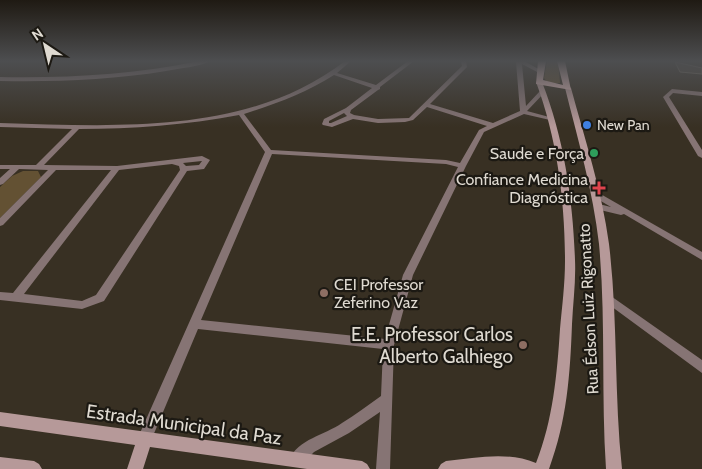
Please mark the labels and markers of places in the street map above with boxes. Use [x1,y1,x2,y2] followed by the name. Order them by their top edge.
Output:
[597,116,650,134] place label: New Pan
[581,119,593,131] marker: New Pan
[490,144,584,163] place label: Saude e Força
[588,147,600,159] marker: Saude e Força
[456,170,588,207] place label: Confiance Medicina Diagnóstica
[592,181,606,195] marker: Confiance Medicina Diagnóstica
[334,275,424,312] place label: CEI Professor Zeferino Vaz
[318,287,330,299] marker: CEI Professor Zeferino Vaz
[351,323,513,368] place label: E.E. Professor Carlos Alberto Galhiego
[517,339,529,351] marker: E.E. Professor Carlos Alberto Galhiego

